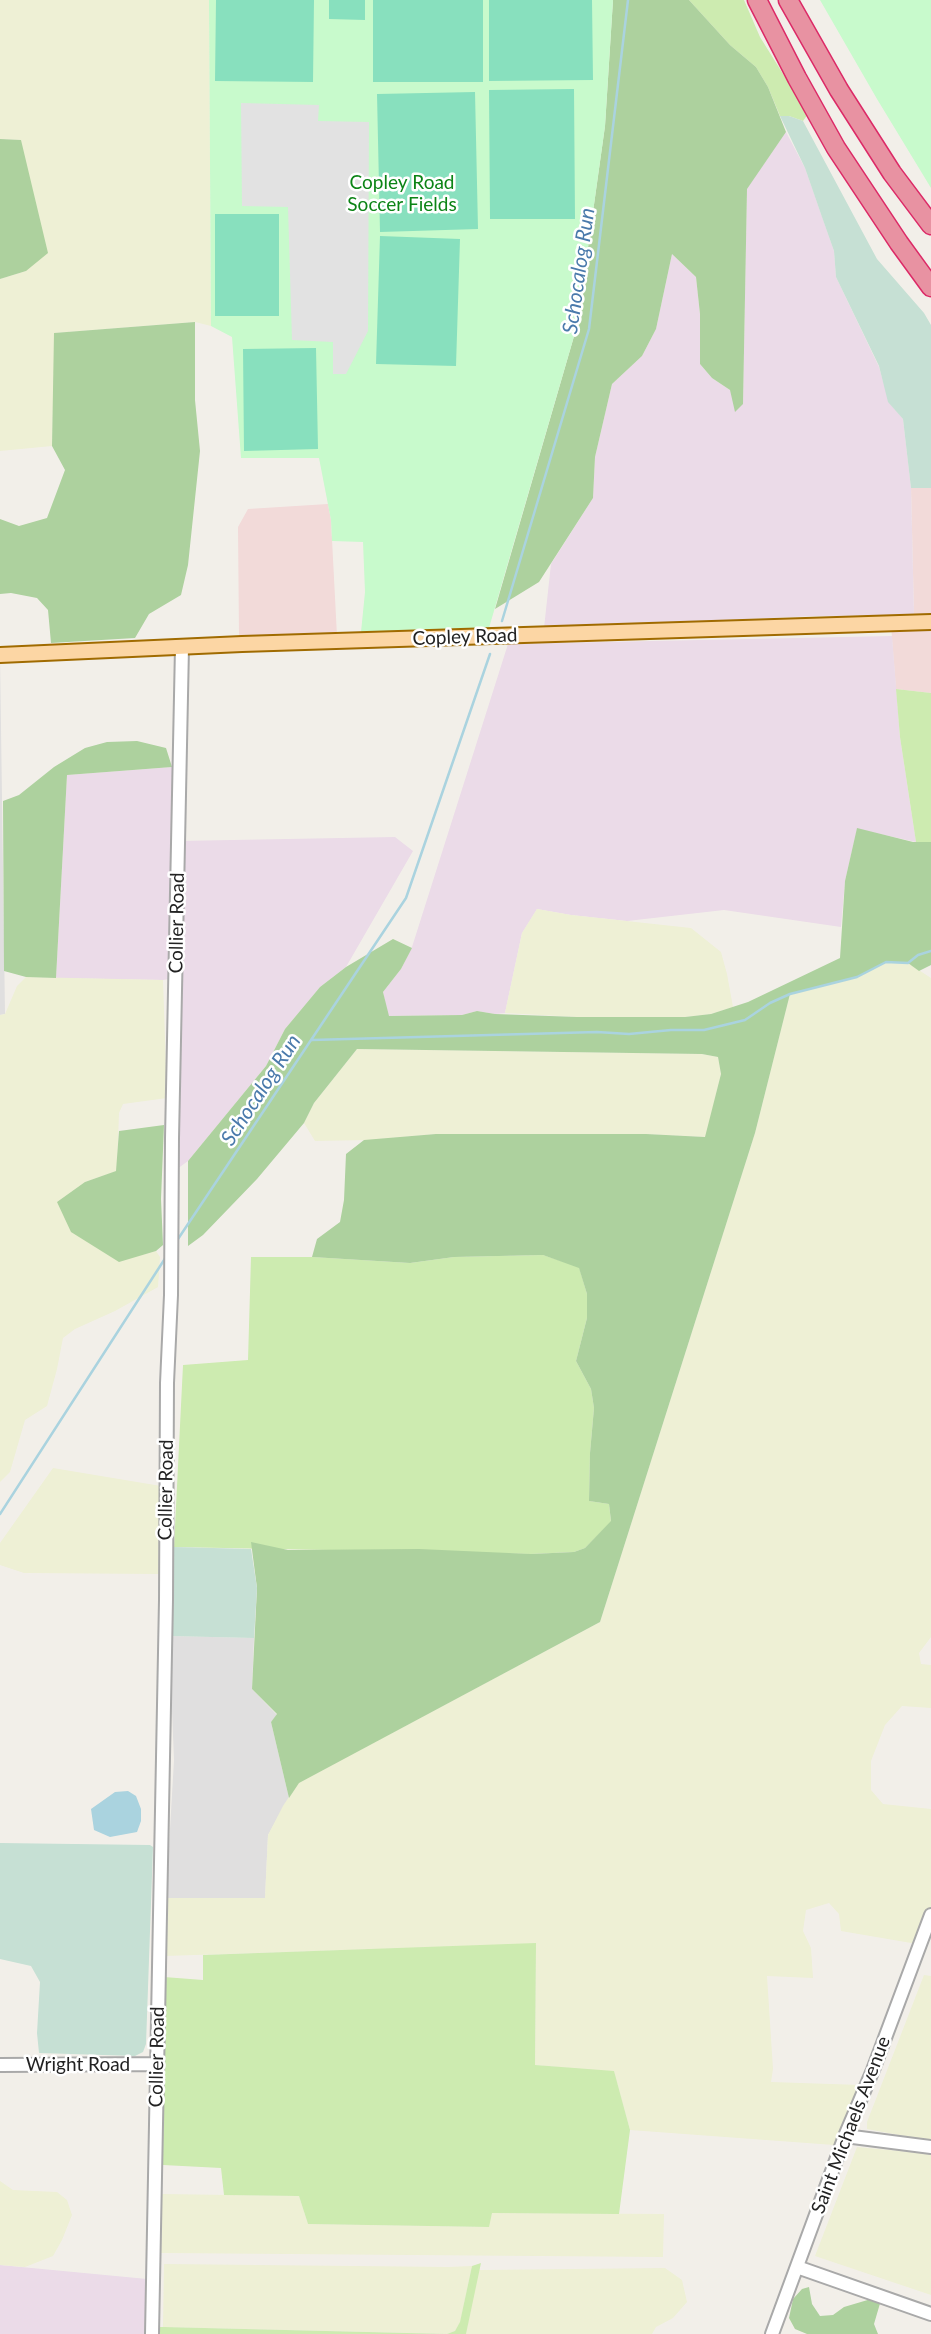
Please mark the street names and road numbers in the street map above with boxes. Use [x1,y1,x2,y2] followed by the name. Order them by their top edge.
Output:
[412,624,518,650] street label: Copley Road
[165,872,189,974] street label: Collier Road
[154,1439,178,1541] street label: Collier Road
[145,2006,169,2108] street label: Collier Road
[807,2033,895,2217] street label: Saint Michaels Avenue
[26,2054,130,2076] street label: Wright Road

